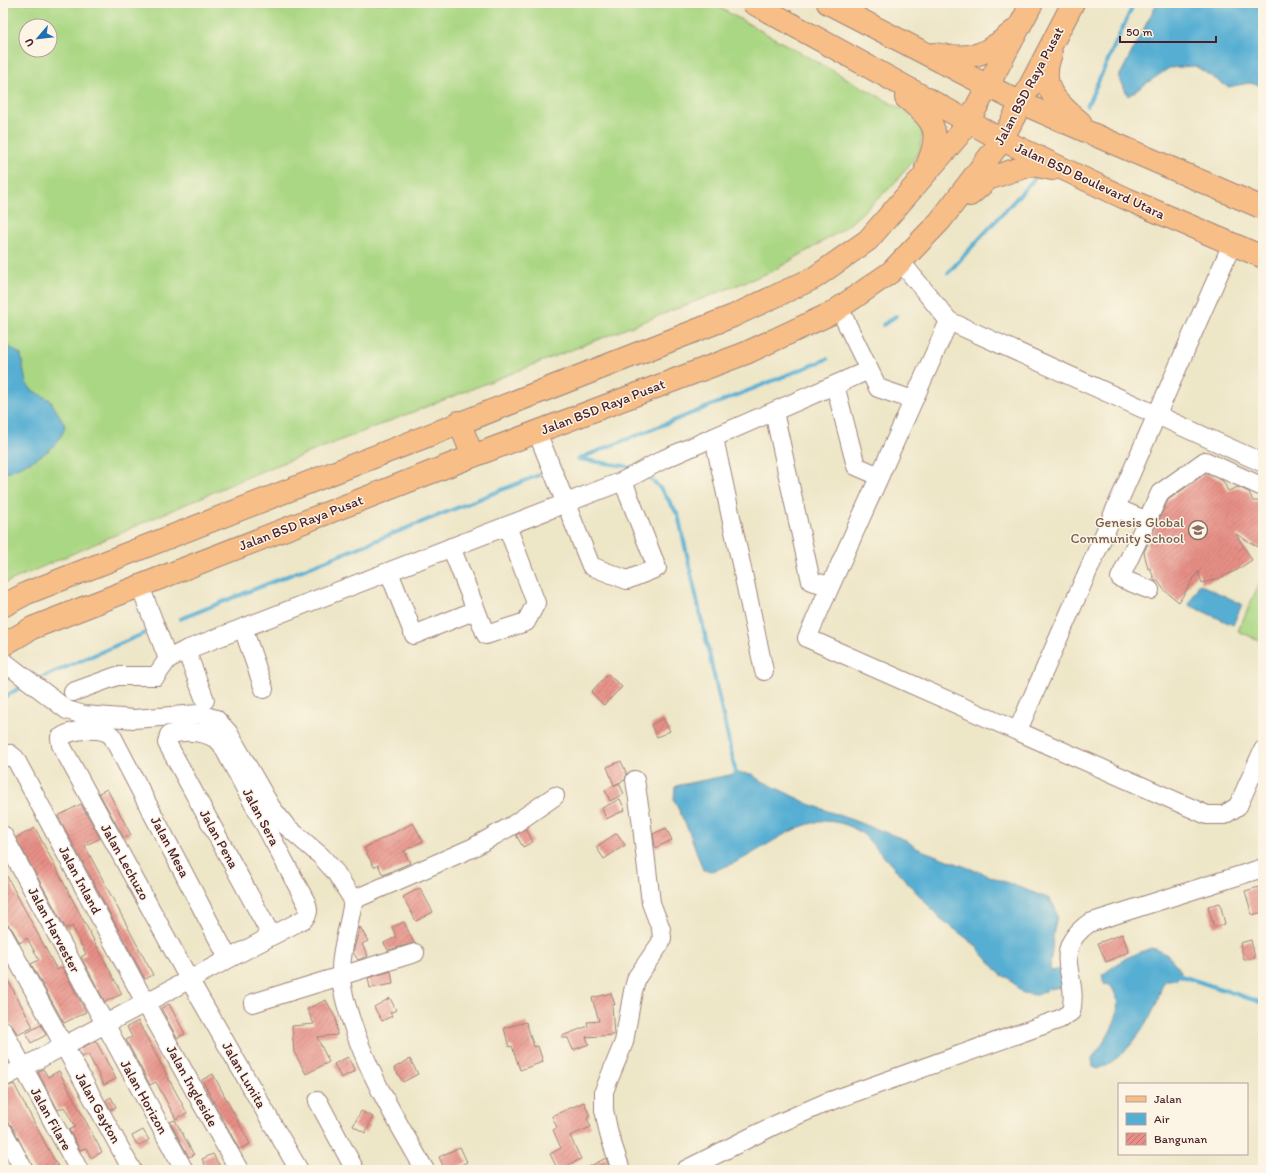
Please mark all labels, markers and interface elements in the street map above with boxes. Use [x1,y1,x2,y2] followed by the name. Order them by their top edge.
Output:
[18,18,58,58] north arrow
[1120,18,1216,44] scale bar
[991,24,1067,148] street label: Jalan BSD Raya Pusat
[1126,25,1152,39] text: 50 m
[22,36,37,49] text: U
[1012,139,1168,224] street label: Jalan BSD Boulevard Utara
[538,375,668,439] street label: Jalan BSD Raya Pusat
[236,491,366,555] street label: Jalan BSD Raya Pusat
[1070,514,1184,547] place label: Genesis Global Community School
[1187,519,1209,541] school or university icon: Genesis Global Community School
[239,785,284,849] street label: Jalan Sera
[196,806,243,872] street label: Jalan Pena
[147,813,194,881] street label: Jalan Mesa
[97,821,153,903] street label: Jalan Lechuzo
[55,843,105,917] street label: Jalan Inland
[24,884,84,976] street label: Jalan Harvester
[218,1039,270,1111] street label: Jalan Lunita
[163,1042,222,1130] street label: Jalan Ingleside
[117,1057,172,1138] street label: Jalan Horizon
[71,1069,125,1147] street label: Jalan Gayton
[1118,1083,1248,1155] legend
[27,1084,75,1154] street label: Jalan Filare
[1154,1092,1182,1106] text: Jalan
[1154,1112,1170,1126] text: Air
[1154,1132,1207,1146] text: Bangunan

